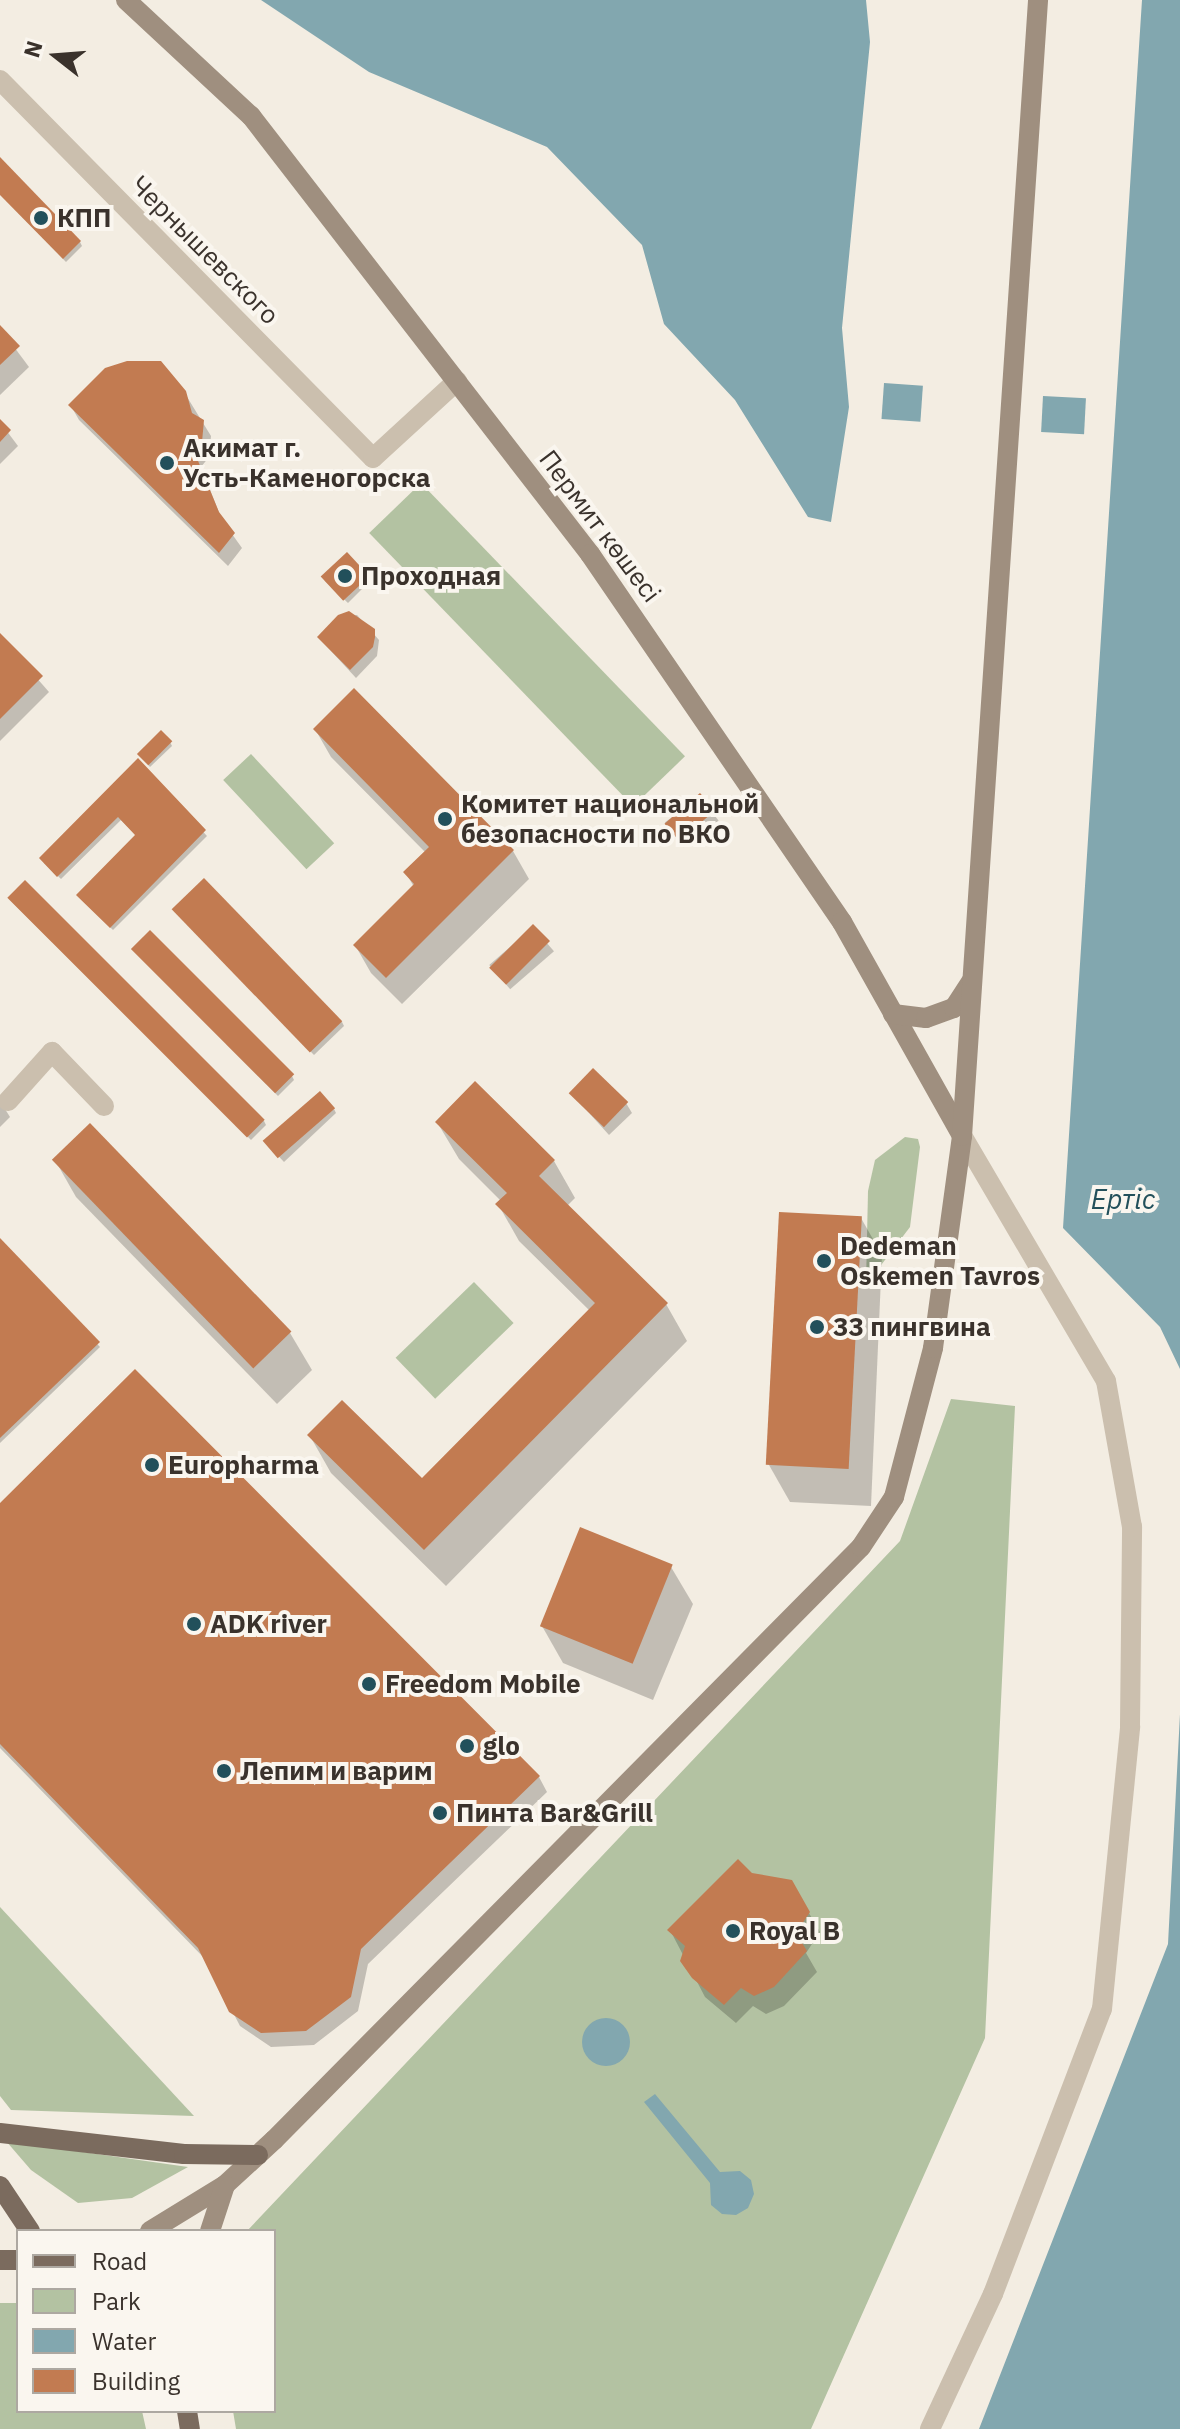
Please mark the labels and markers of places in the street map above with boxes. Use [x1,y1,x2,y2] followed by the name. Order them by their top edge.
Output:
[57,202,111,234] place label: КПП
[32,209,50,227] marker: КПП
[183,432,431,494] place label: Акимат г. Усть-Каменогорска
[158,454,176,472] marker: Акимат г. Усть-Каменогорска
[361,560,501,592] place label: Проходная
[336,567,354,585] marker: Проходная
[461,788,759,850] place label: Комитет национальной безопасности по ВКО
[436,810,454,828] marker: Комитет национальной безопасности по ВКО
[840,1230,1040,1292] place label: Dedeman Oskemen Tavros
[815,1252,833,1270] marker: Dedeman Oskemen Tavros
[833,1311,991,1343] place label: 33 пингвина
[808,1318,826,1336] marker: 33 пингвина
[168,1449,319,1481] place label: Europharma
[143,1456,161,1474] marker: Europharma
[210,1608,327,1640] place label: ADK river
[185,1615,203,1633] marker: ADK river
[385,1668,581,1700] place label: Freedom Mobile
[360,1675,378,1693] marker: Freedom Mobile
[483,1730,520,1762] place label: glo
[458,1737,476,1755] marker: glo
[240,1755,433,1787] place label: Лепим и варим
[215,1762,233,1780] marker: Лепим и варим
[456,1797,653,1829] place label: Пинта Bar&Grill
[431,1804,449,1822] marker: Пинта Bar&Grill
[749,1915,840,1947] place label: Royal B
[724,1922,742,1940] marker: Royal B

